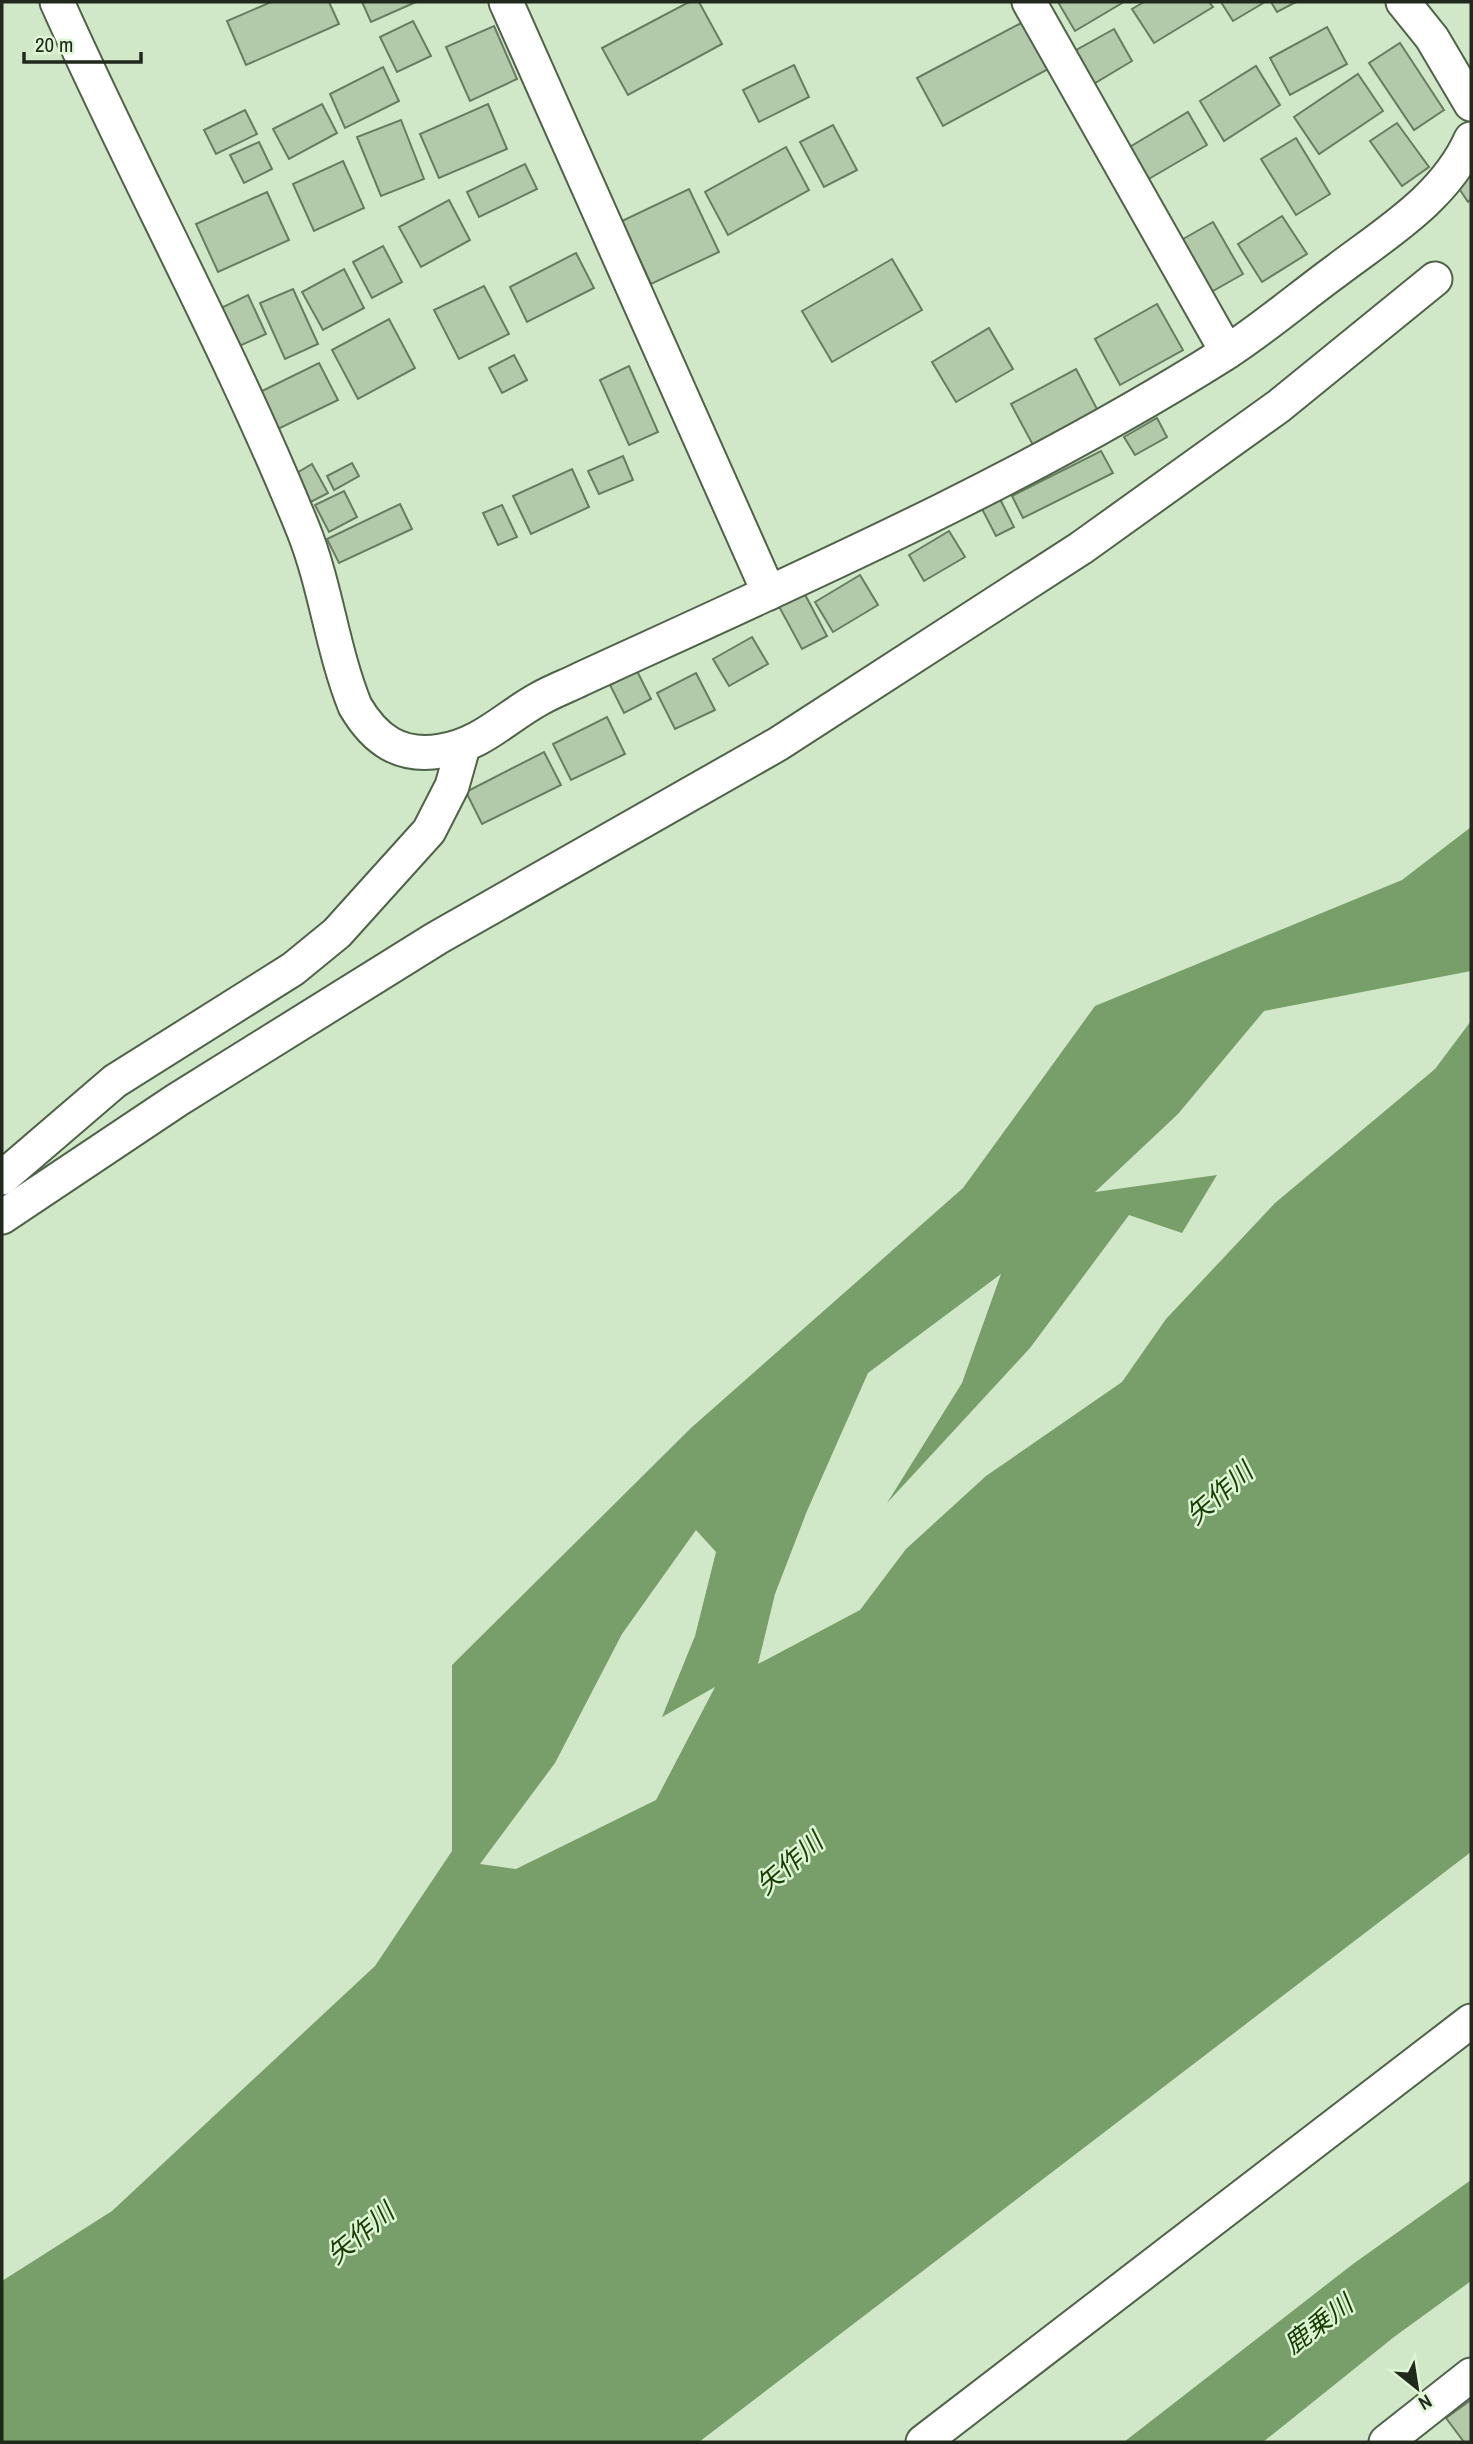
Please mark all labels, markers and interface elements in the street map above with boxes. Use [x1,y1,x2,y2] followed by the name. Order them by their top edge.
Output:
[24,21,142,65] scale bar
[35,30,73,59] text: 20 m
[1178,1452,1262,1532] water label: 矢作川
[748,1822,832,1902] water label: 矢作川
[319,2193,403,2271] water label: 矢作川
[1276,2285,1362,2361] water label: 鹿乗川
[1382,2353,1452,2423] north arrow
[1414,2389,1437,2417] text: N

